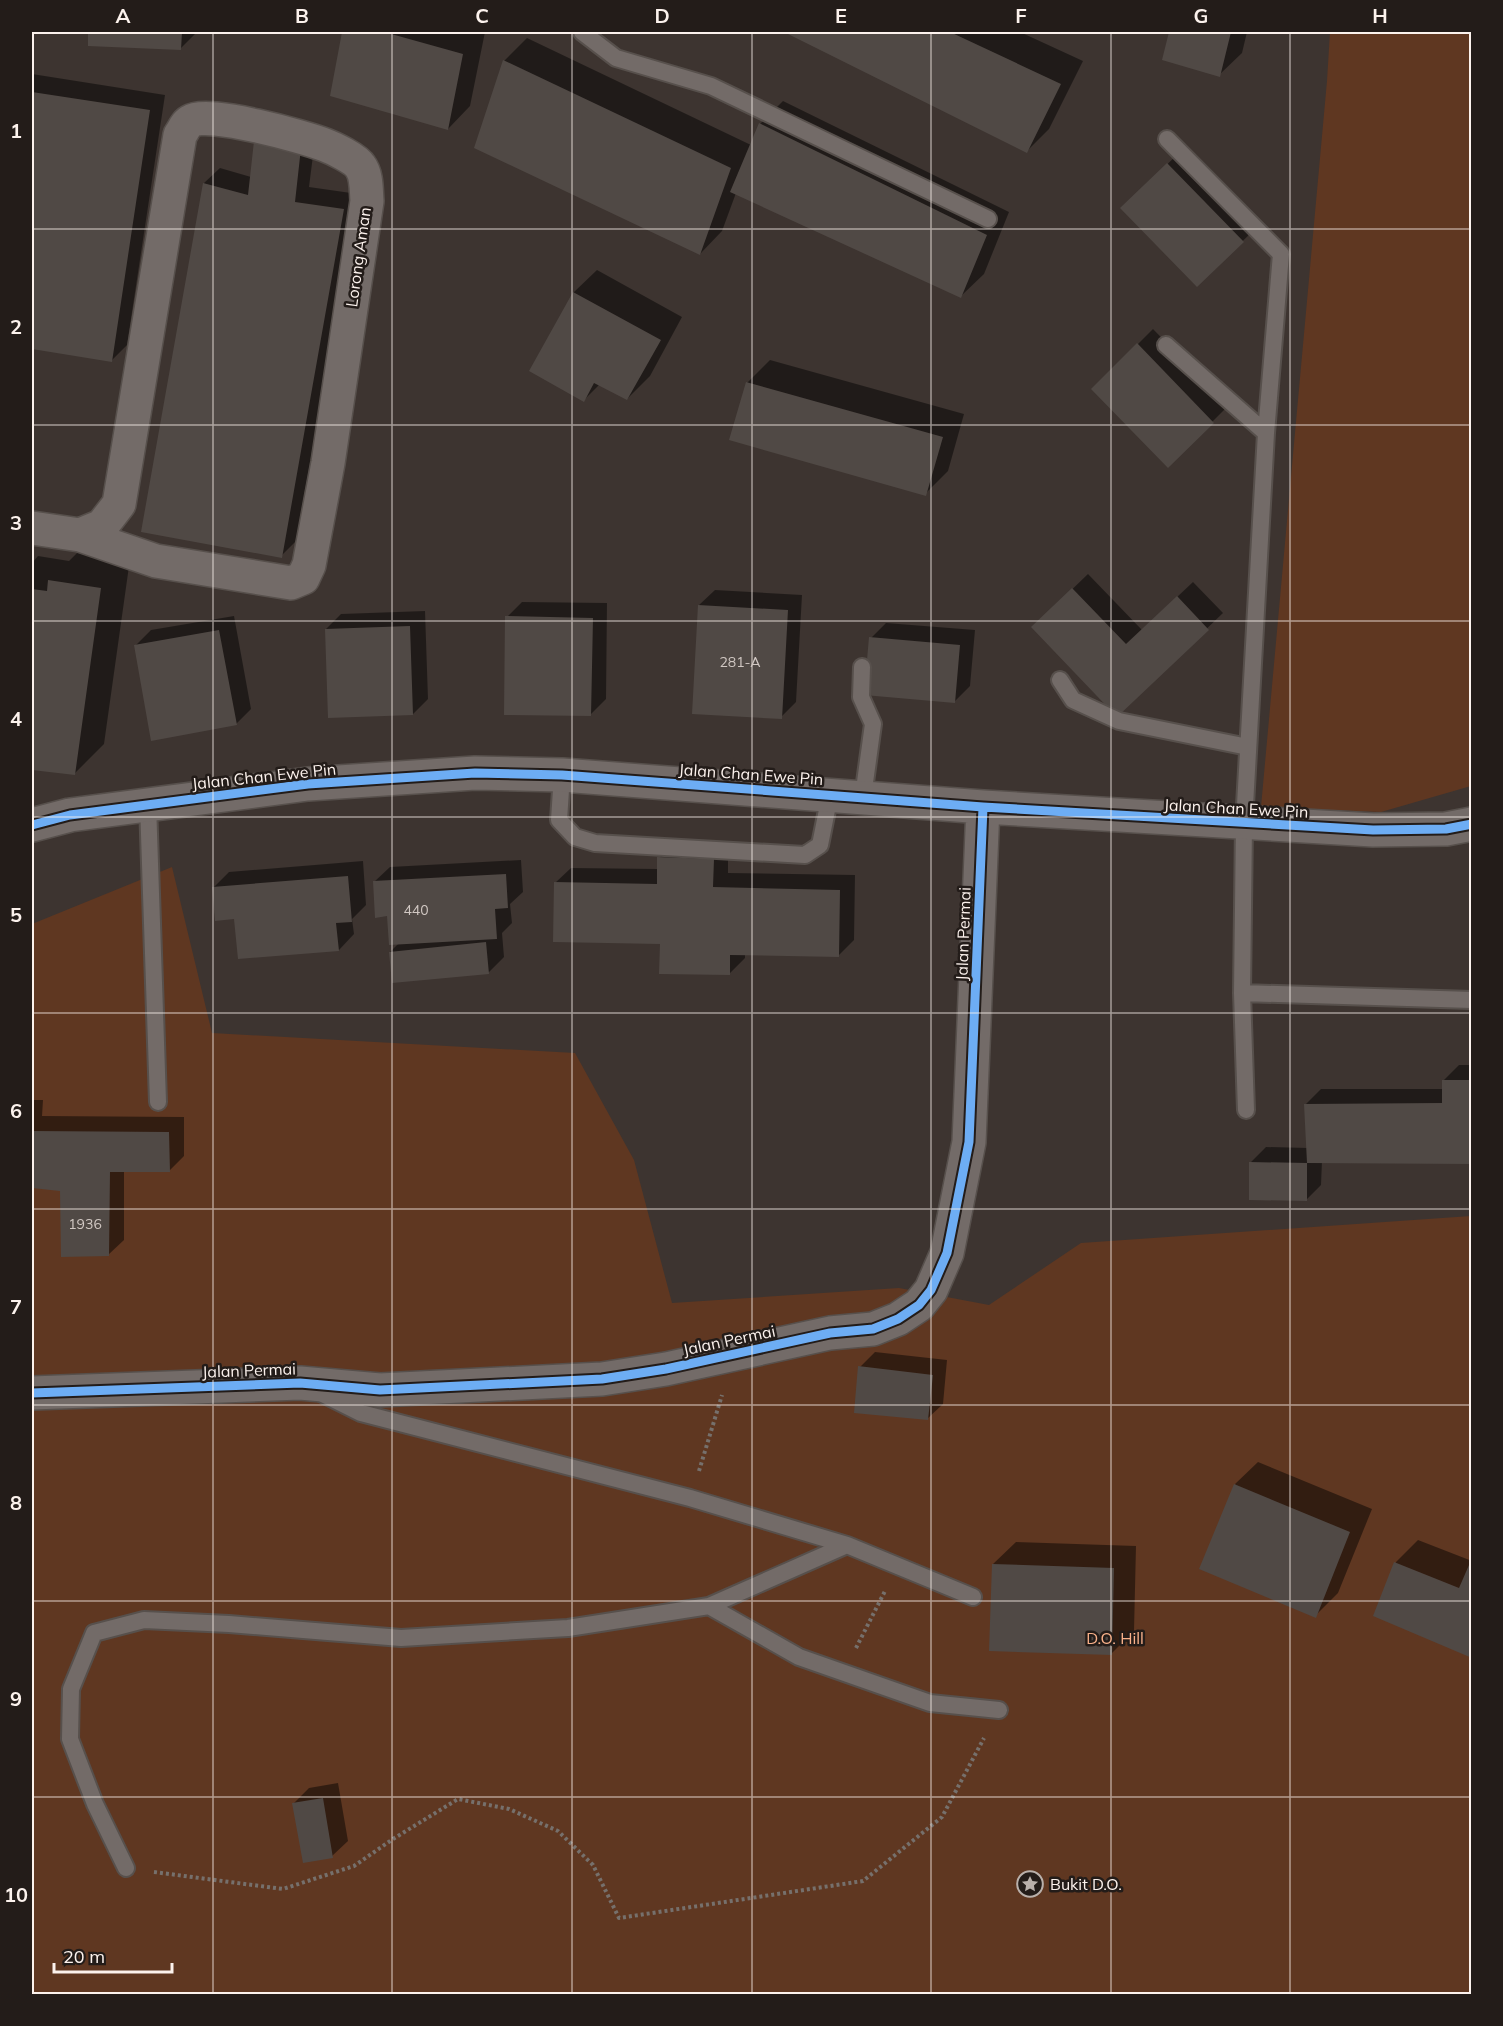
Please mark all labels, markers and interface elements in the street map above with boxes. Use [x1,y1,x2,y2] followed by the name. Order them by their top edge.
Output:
[116,3,131,28] text: A
[295,3,309,28] text: B
[475,3,489,28] text: C
[654,3,670,28] text: D
[835,3,847,28] text: E
[1015,3,1027,28] text: F
[1194,3,1208,28] text: G
[1372,3,1388,28] text: H
[10,118,22,143] text: 1
[341,206,375,308] street label: Lorong Aman
[10,314,22,339] text: 2
[10,510,22,535] text: 3
[719,653,761,671] house number: 281-A
[10,706,22,731] text: 4
[191,758,337,794] street label: Jalan Chan Ewe Pin
[678,759,824,789] street label: Jalan Chan Ewe Pin
[1163,794,1309,822] street label: Jalan Chan Ewe Pin
[951,887,975,981] street label: Jalan Permai
[403,901,429,919] house number: 440
[10,902,22,927] text: 5
[10,1098,22,1123] text: 6
[68,1215,102,1233] house number: 1936
[10,1294,22,1319] text: 7
[681,1320,777,1360] street label: Jalan Permai
[202,1358,296,1382] street label: Jalan Permai
[10,1490,22,1515] text: 8
[1086,1628,1144,1648] park label: D.O. Hill
[10,1686,22,1711] text: 9
[1015,1869,1045,1899] place icon: Bukit D.O.
[1050,1874,1122,1894] place label: Bukit D.O.
[4,1882,28,1907] text: 10
[54,1936,172,1974] scale bar
[63,1945,105,1968] text: 20 m

